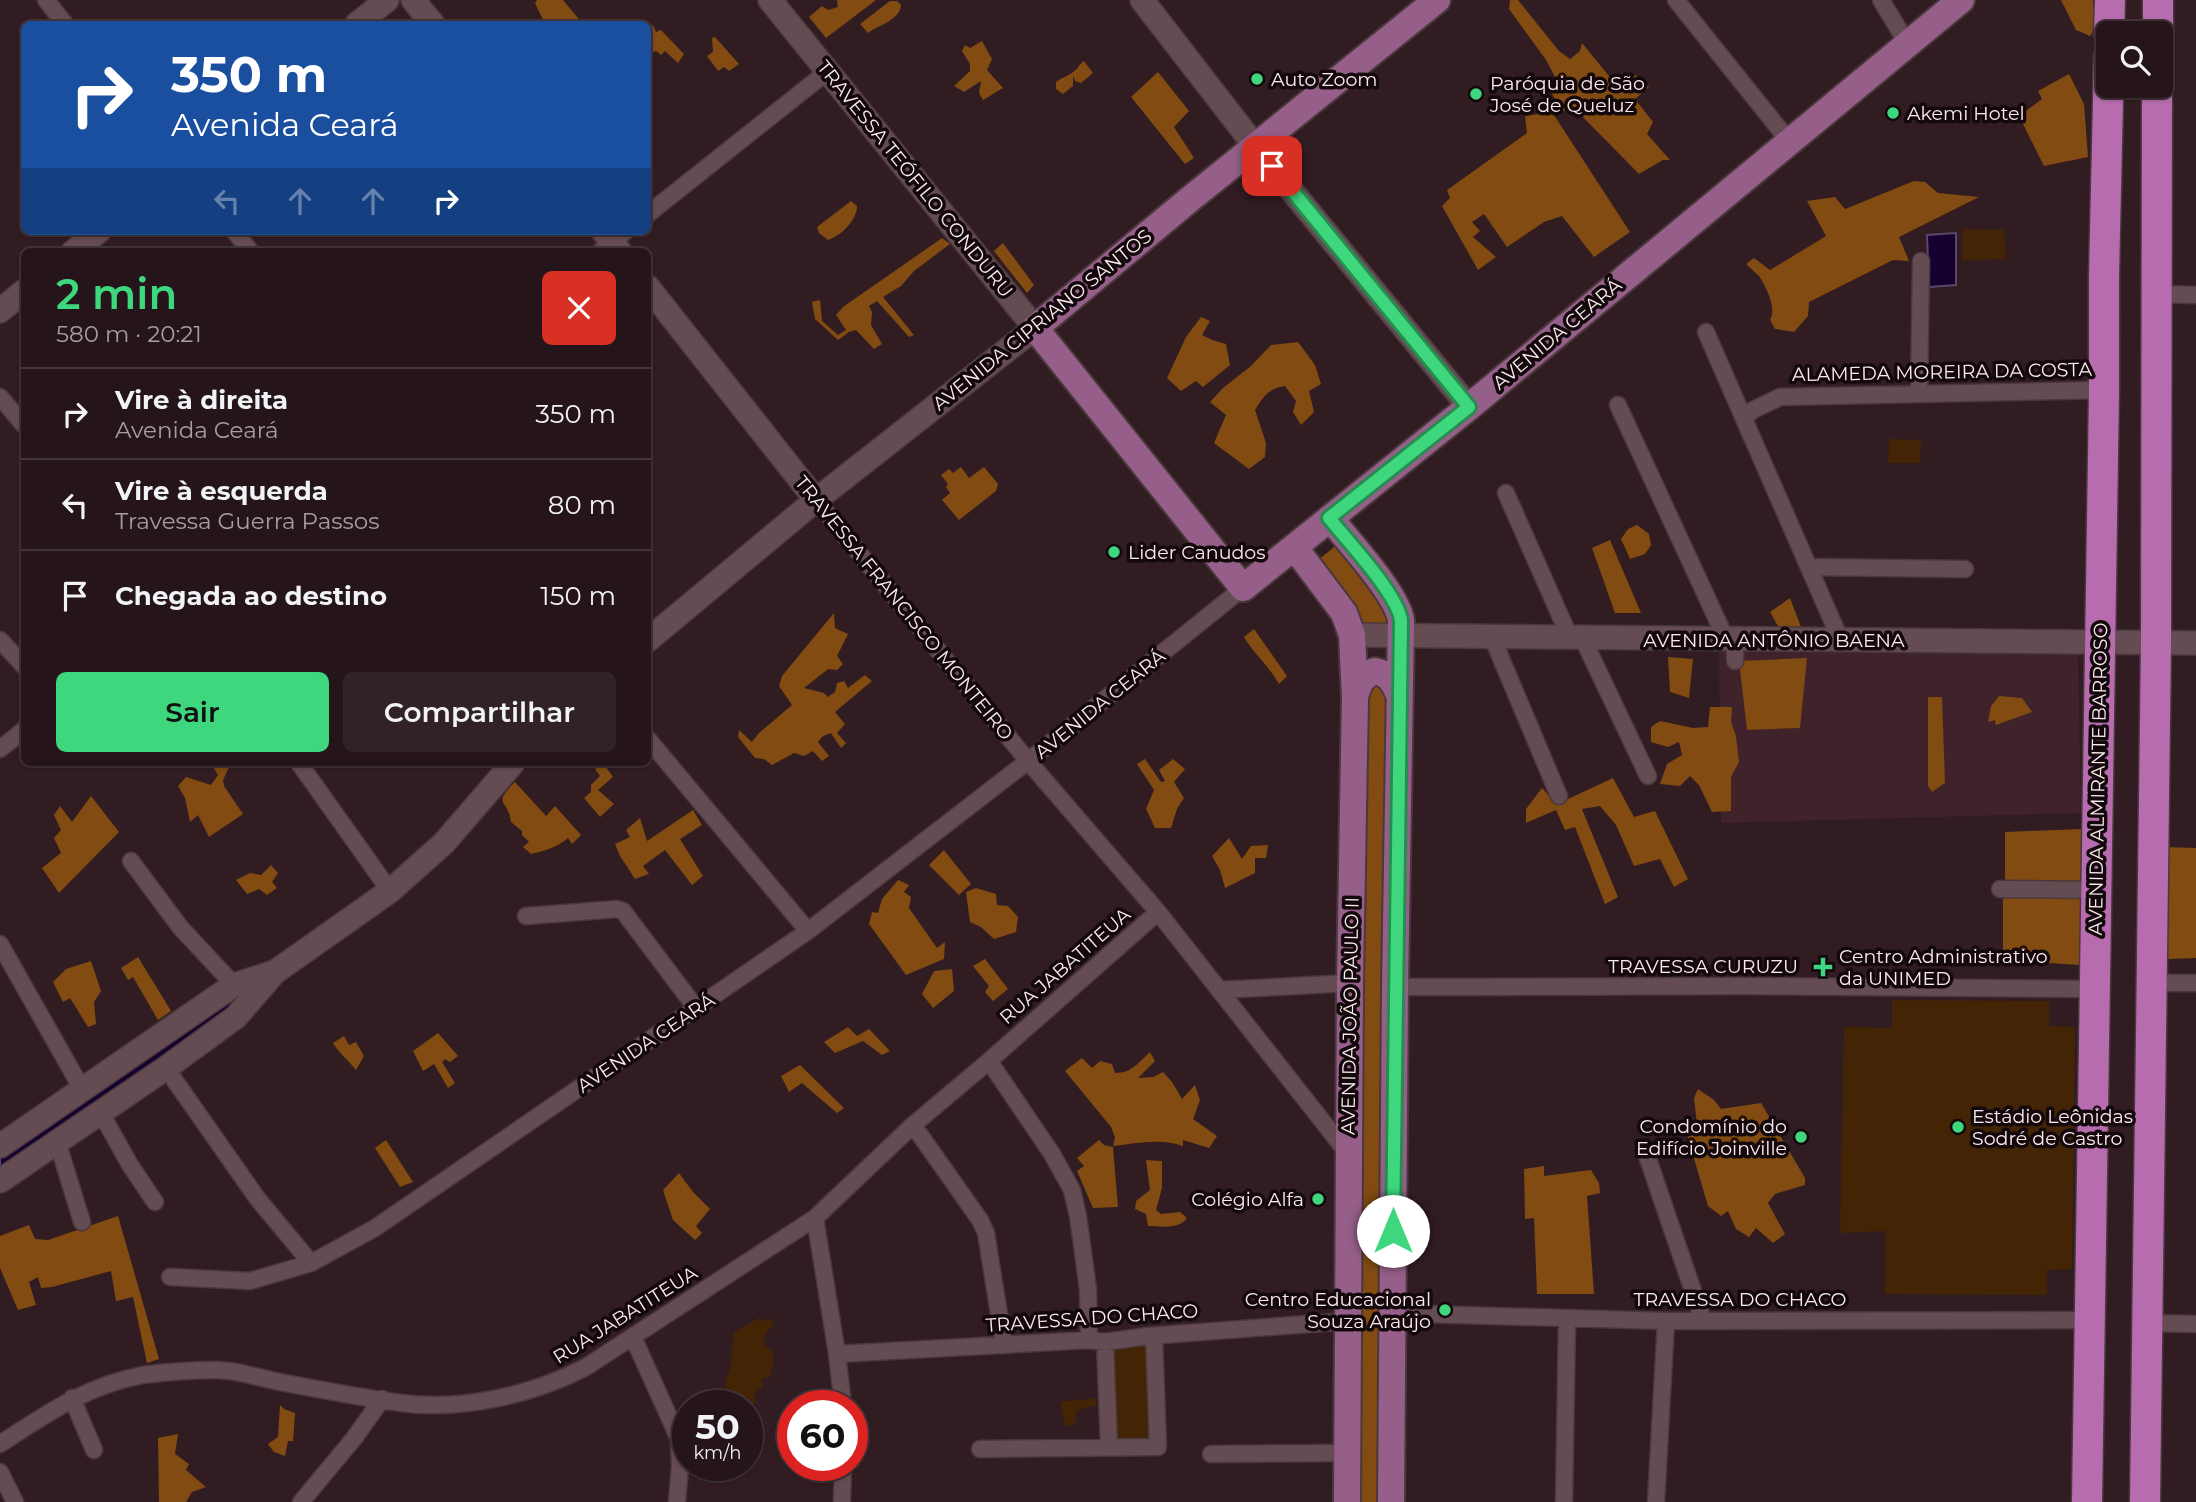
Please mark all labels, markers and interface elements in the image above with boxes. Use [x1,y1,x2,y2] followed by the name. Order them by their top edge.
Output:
[2096,21,2173,98] map controls
[2096,21,2173,98] button: search
[171,45,327,104] text: 350 m
[56,49,147,140] icon: right
[812,56,1018,302] street label: TRAVESSA TEÓFILO CONDURU
[1271,68,1378,91] place label: Auto Zoom
[1249,71,1265,87] marker: Auto Zoom
[1489,72,1645,117] place label: Paróquia de São José de Queluz
[1468,86,1484,102] marker: Paróquia de São José de Queluz
[1907,102,2025,125] place label: Akemi Hotel
[171,105,399,144] text: Avenida Ceará
[1885,105,1901,121] marker: Akemi Hotel
[1242,136,1302,196] pin
[1253,147,1291,185] icon: arrive
[208,182,246,220] icon: left
[281,182,319,220] icon: ahead
[354,182,392,220] icon: ahead
[427,182,465,220] icon: right
[928,224,1156,416] street label: AVENIDA CIPRIANO SANTOS
[56,268,177,320] text: 2 min
[542,271,616,345] button: close
[1488,273,1626,395] street label: AVENIDA CEARÁ
[56,320,202,348] text: 580 m · 20:21
[1792,358,2093,386] street label: ALAMEDA MOREIRA DA COSTA
[115,384,288,416] text: Vire à direita
[56,395,94,433] icon: right
[535,398,616,430] text: 350 m
[115,416,279,444] text: Avenida Ceará
[790,471,1018,745] street label: TRAVESSA FRANCISCO MONTEIRO
[115,475,328,507] text: Vire à esquerda
[56,486,94,524] icon: left
[548,489,616,521] text: 80 m
[115,507,379,535] text: Travessa Guerra Passos
[1128,541,1265,564] place label: Lider Canudos
[1106,544,1122,560] marker: Lider Canudos
[56,577,94,615] icon: arrive
[115,580,387,612] text: Chegada ao destino
[540,580,616,612] text: 150 m
[2084,622,2112,936] street label: AVENIDA ALMIRANTE BARROSO
[1643,629,1905,652] street label: AVENIDA ANTÔNIO BAENA
[1030,644,1170,764] street label: AVENIDA CEARÁ
[56,672,329,752] button: Sair
[343,672,616,752] button: Compartilhar
[1336,897,1364,1135] street label: AVENIDA JOÃO PAULO II
[995,903,1135,1029] street label: RUA JABATITEUA
[1839,945,2048,990] place label: Centro Administrativo da UNIMED
[1608,955,1798,978] street label: TRAVESSA CURUZU
[1813,957,1833,977] marker: Centro Administrativo da UNIMED
[573,988,720,1098] street label: AVENIDA CEARÁ
[1972,1105,2133,1150] place label: Estádio Leônidas Sodré de Castro
[1636,1115,1787,1160] place label: Condomínio do Edifício Joinville
[1950,1119,1966,1135] marker: Estádio Leônidas Sodré de Castro
[1793,1129,1809,1145] marker: Condomínio do Edifício Joinville
[1191,1188,1304,1211] place label: Colégio Alfa
[1310,1191,1326,1207] marker: Colégio Alfa
[1356,1194,1430,1268] position arrow
[549,1261,702,1369] street label: RUA JABATITEUA
[1245,1288,1431,1333] place label: Centro Educacional Souza Araújo
[1634,1288,1846,1311] street label: TRAVESSA DO CHACO
[985,1299,1199,1337] street label: TRAVESSA DO CHACO
[1437,1302,1453,1318] marker: Centro Educacional Souza Araújo
[777,1390,868,1481] speed limit sign: 60
[695,1405,740,1448] text: 50
[693,1442,742,1464] text: km/h

